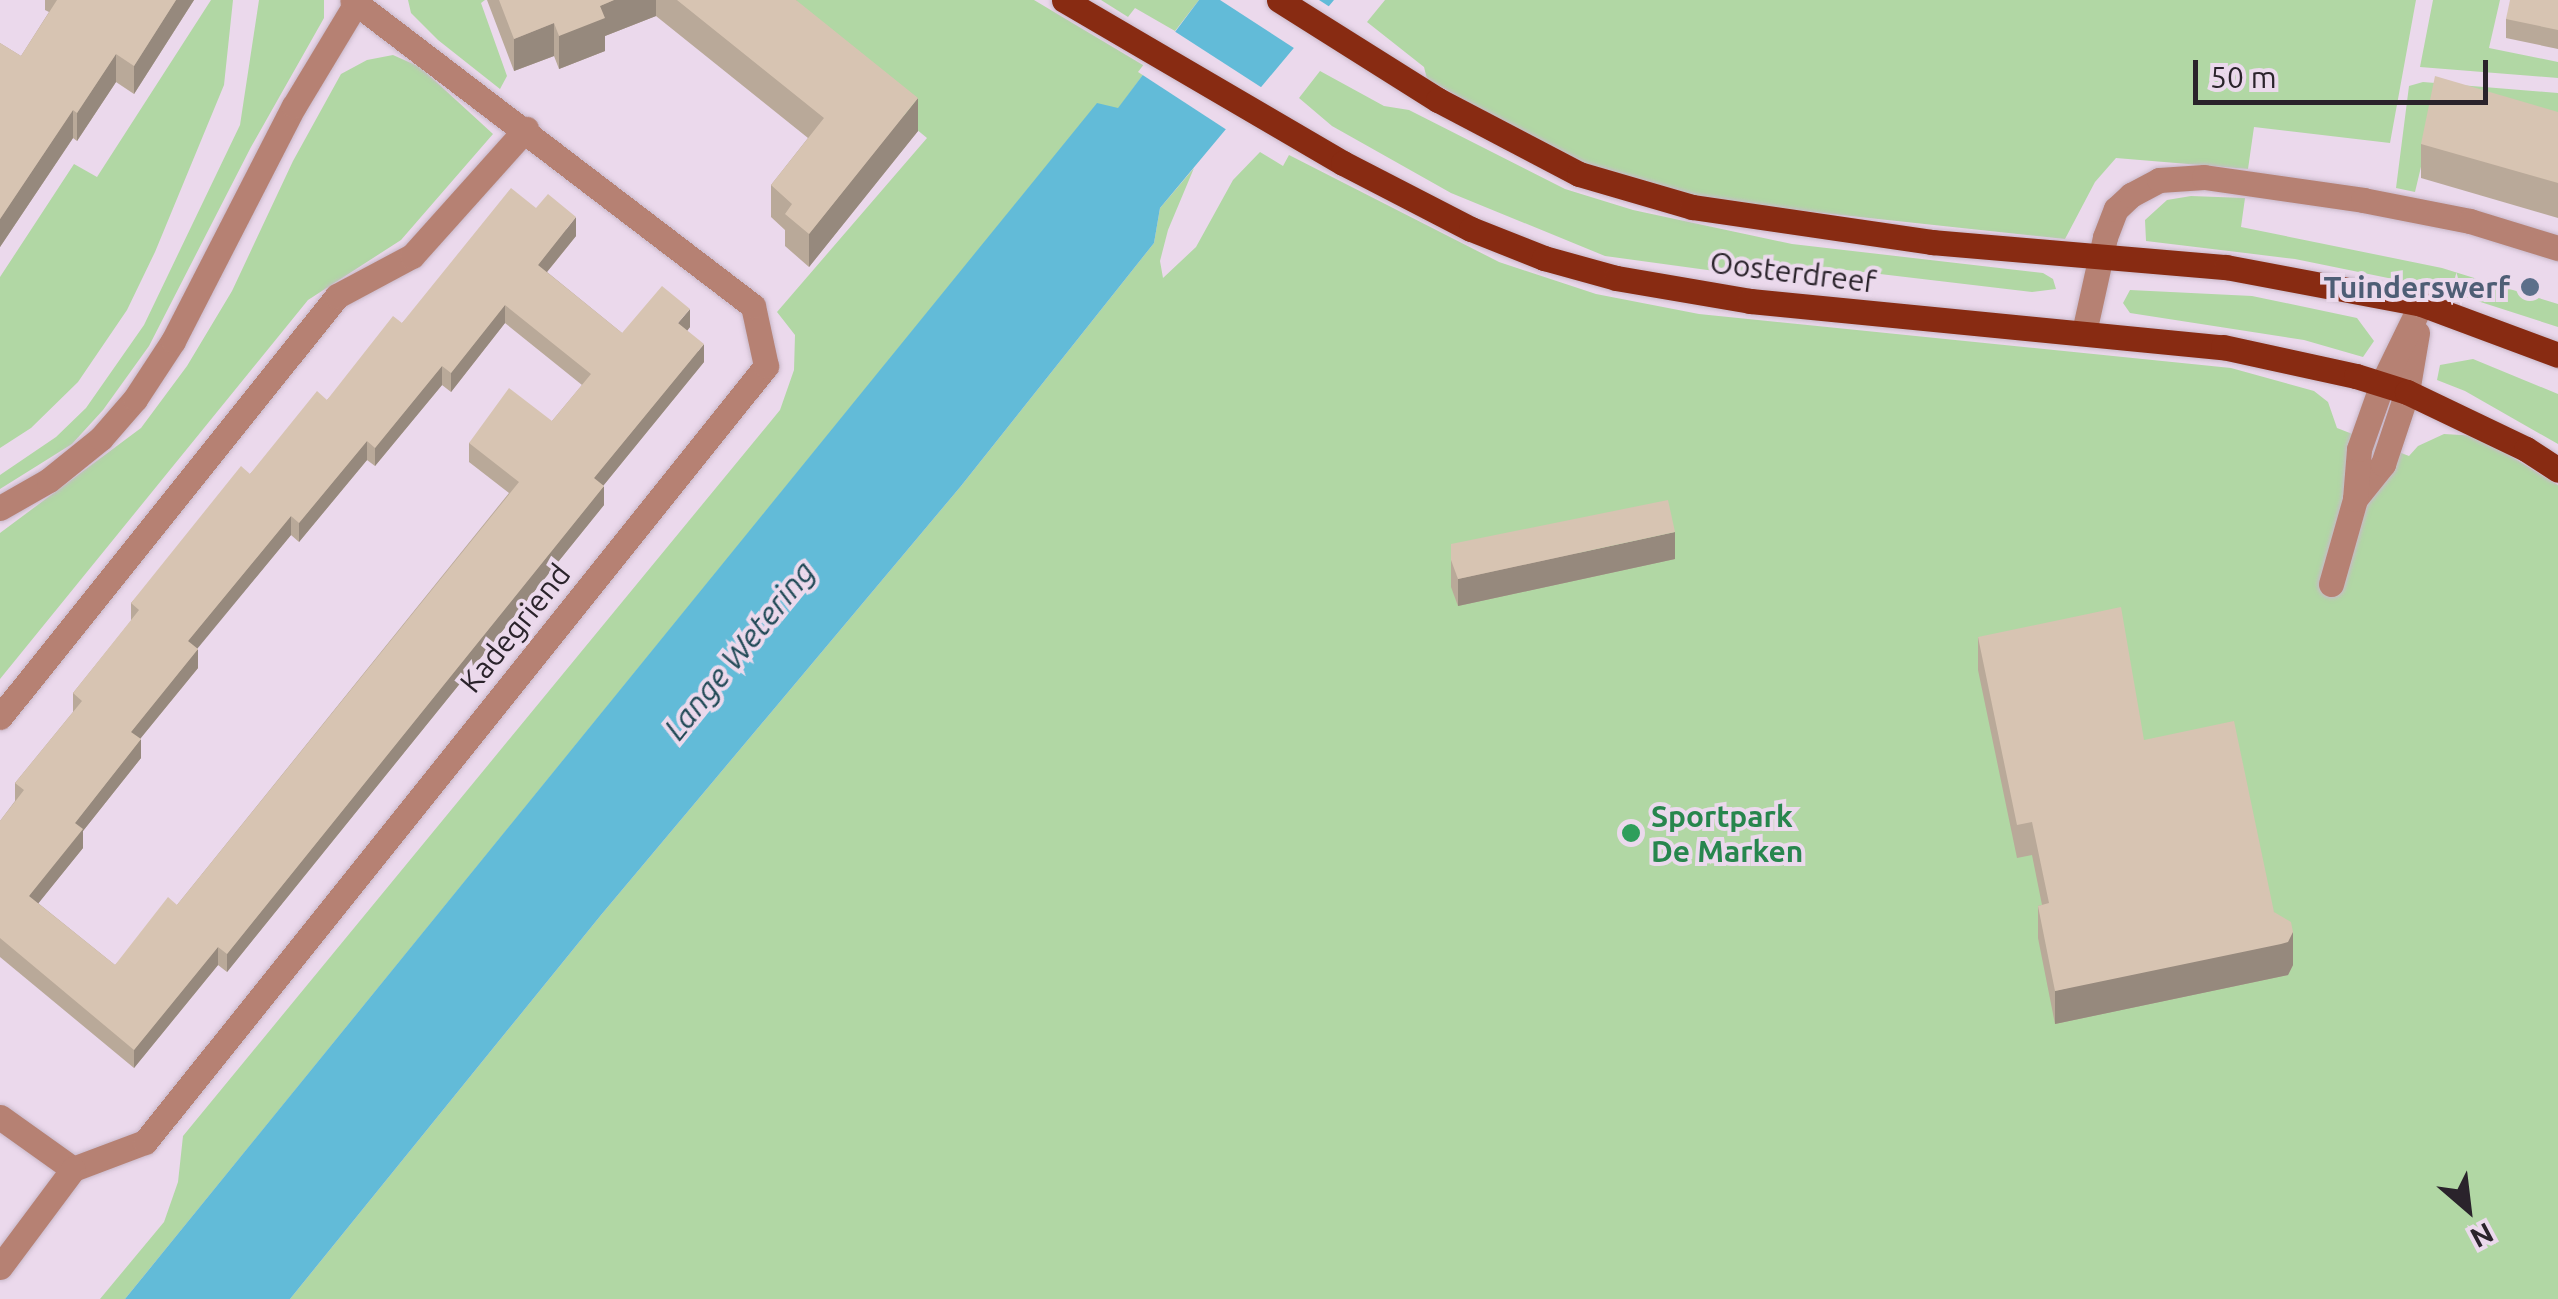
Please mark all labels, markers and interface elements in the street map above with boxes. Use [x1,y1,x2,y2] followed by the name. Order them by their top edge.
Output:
[2198,40,2493,102] scale bar
[2210,60,2277,94] text: 50 m
[1708,244,1878,300] street label: Oosterdreef
[2323,269,2510,305] place label: Tuinderswerf
[2519,276,2541,298] marker: Tuinderswerf
[655,553,823,747] water label: Lange Wetering
[452,556,578,700] street label: Kadegriend
[1651,798,1803,868] place label: Sportpark De Marken
[1620,822,1642,844] marker: Sportpark De Marken
[2418,1159,2518,1259] north arrow
[2466,1217,2499,1255] text: N

